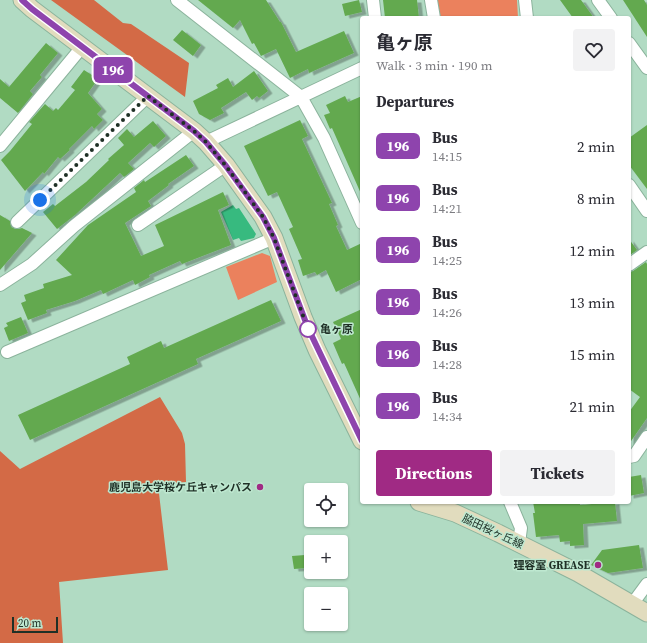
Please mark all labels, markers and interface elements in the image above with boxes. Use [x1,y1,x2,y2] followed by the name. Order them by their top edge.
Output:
[376,29,433,55] text: 亀ヶ原
[573,29,615,71] button: heart
[90,57,136,83] line badge: 196
[376,57,492,74] text: Walk · 3 min · 190 m
[102,60,124,80] text: 196
[376,91,454,112] text: Departures
[432,127,458,148] text: Bus
[387,136,409,156] text: 196
[577,136,615,157] text: 2 min
[432,148,462,165] text: 14:15
[432,179,458,200] text: Bus
[387,188,409,208] text: 196
[577,188,615,209] text: 8 min
[30,190,50,210] your location
[432,200,462,217] text: 14:21
[432,231,458,252] text: Bus
[387,240,409,260] text: 196
[569,240,615,261] text: 12 min
[432,252,462,269] text: 14:25
[432,283,458,304] text: Bus
[387,292,409,312] text: 196
[569,292,615,313] text: 13 min
[432,304,462,321] text: 14:26
[299,320,317,338] marker: 亀ヶ原
[320,322,353,337] place label: 亀ヶ原
[432,335,458,356] text: Bus
[387,344,409,364] text: 196
[569,344,615,365] text: 15 min
[432,356,462,373] text: 14:28
[432,387,458,408] text: Bus
[387,396,409,416] text: 196
[569,396,615,417] text: 21 min
[432,408,462,425] text: 14:34
[376,450,492,496] button: Directions
[500,450,615,496] button: Tickets
[109,480,252,495] place label: 鹿児島大学桜ケ丘キャンパス
[255,482,265,492] marker: 鹿児島大学桜ケ丘キャンパス
[304,483,348,631] map controls
[304,483,348,527] button: locate
[460,511,526,552] street label: 脇田桜ヶ丘線
[304,535,348,579] button: +
[513,558,590,573] place label: 理容室 GREASE
[593,560,603,570] marker: 理容室 GREASE
[304,587,348,631] button: −
[12,615,58,634] scale bar
[18,616,41,631] text: 20 m

